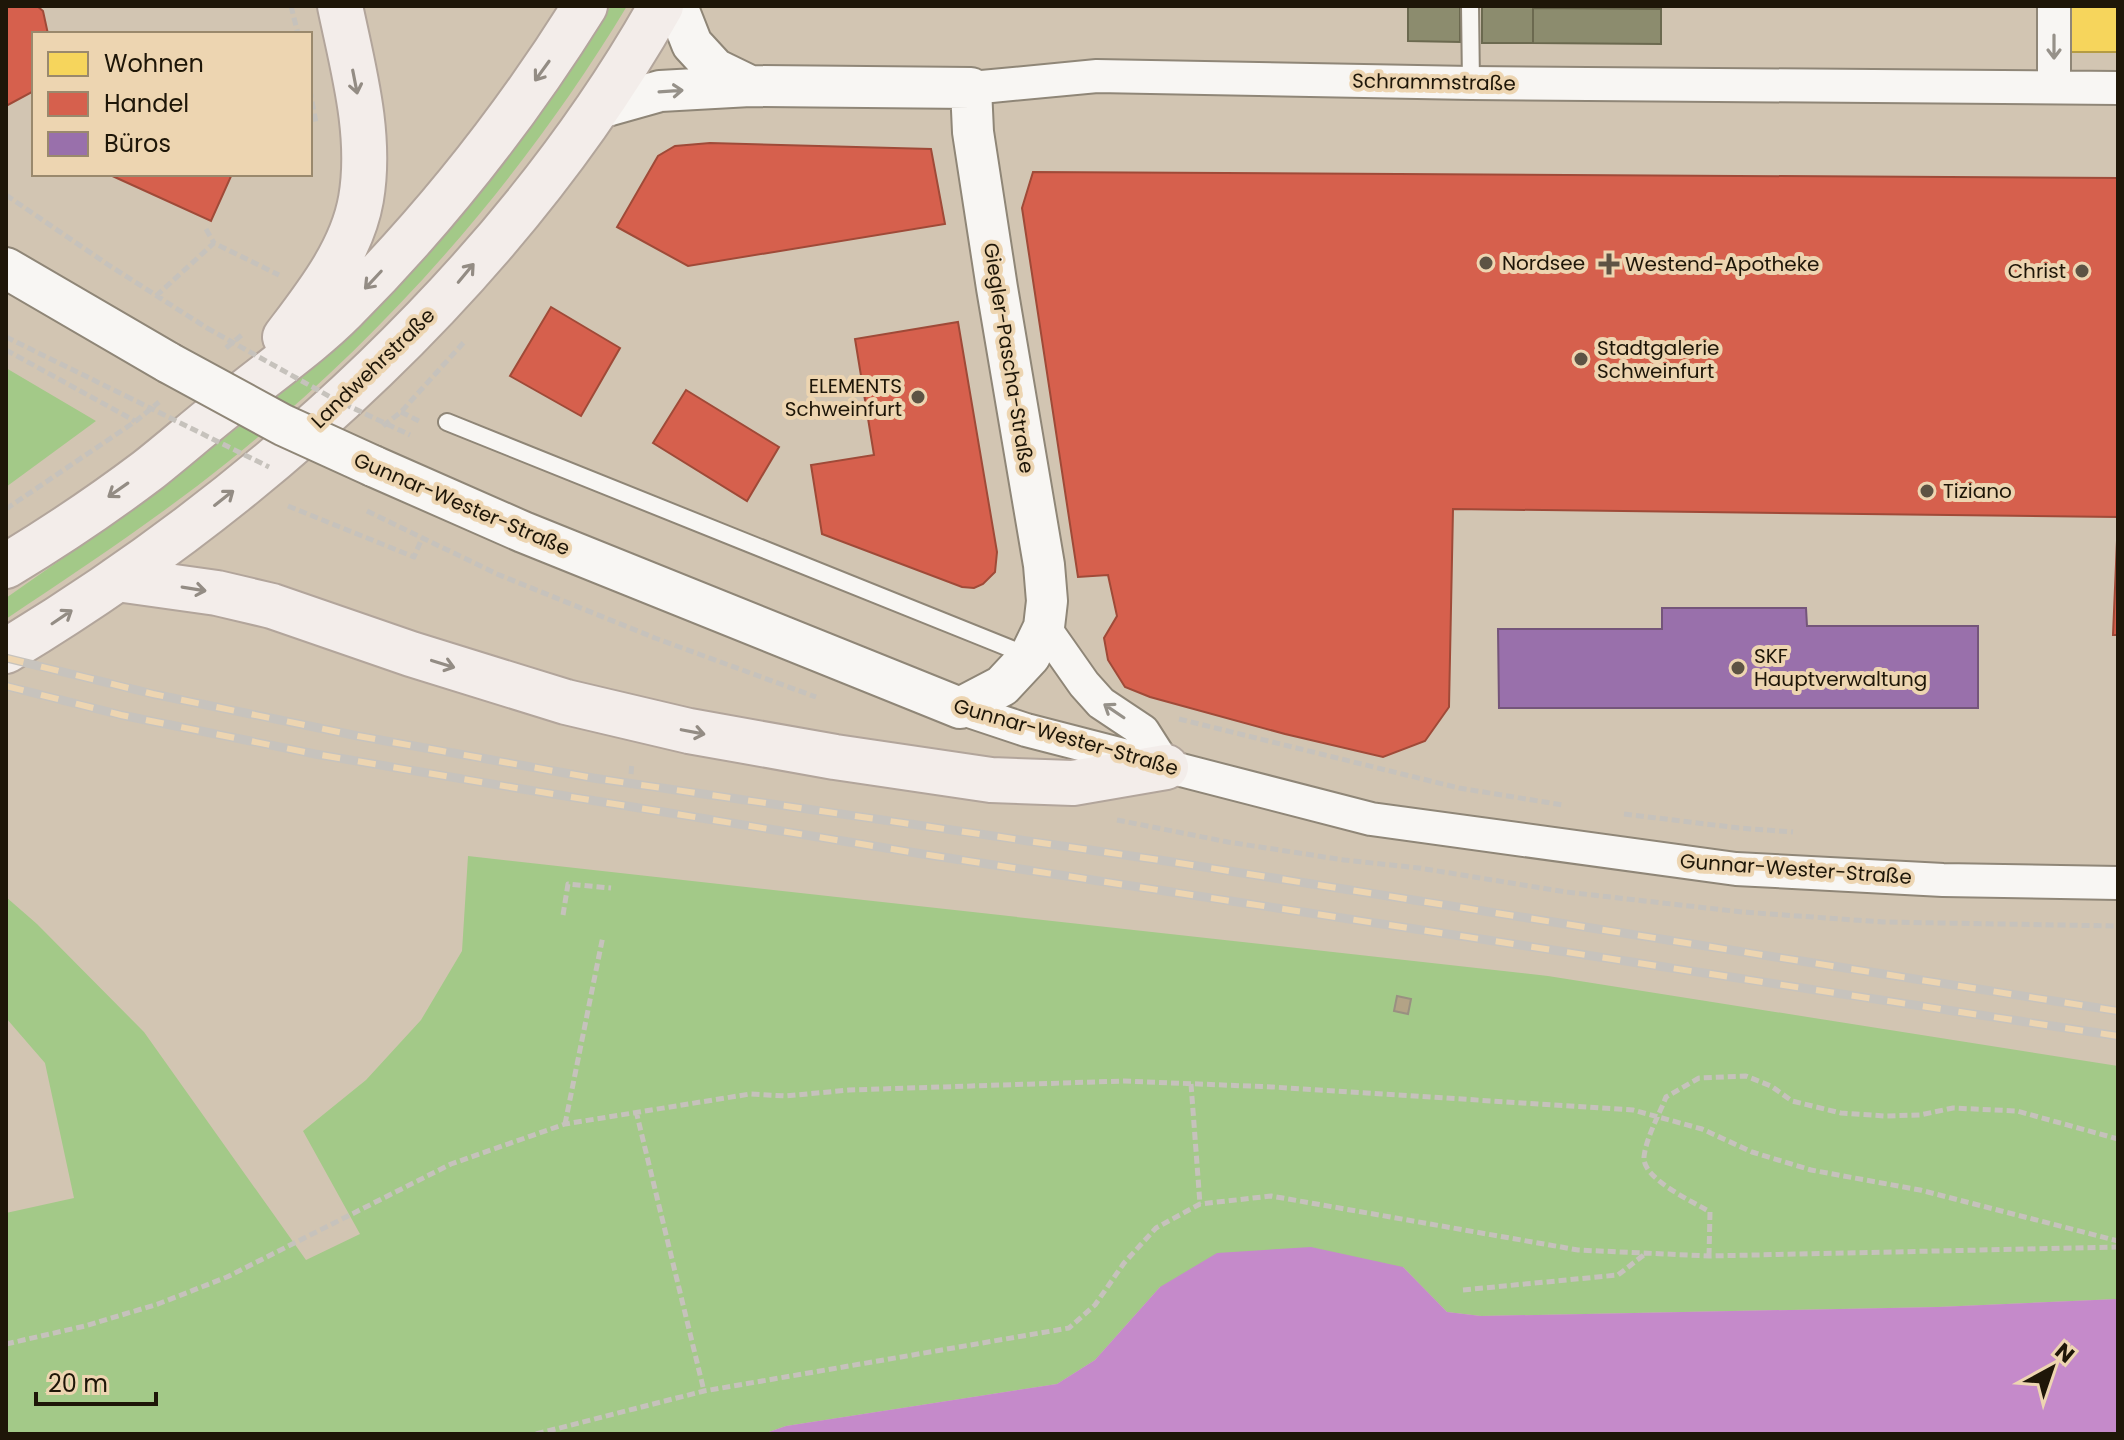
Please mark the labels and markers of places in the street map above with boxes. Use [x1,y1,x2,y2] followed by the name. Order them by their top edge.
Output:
[1502,249,1585,277] place label: Nordsee
[1625,250,1819,278] place label: Westend-Apotheke
[1477,254,1495,272] marker: Nordsee
[1600,255,1618,273] marker: Westend-Apotheke
[2008,257,2066,285] place label: Christ
[2073,262,2091,280] marker: Christ
[1597,334,1719,385] place label: Stadtgalerie Schweinfurt
[1572,350,1590,368] marker: Stadtgalerie Schweinfurt
[785,372,902,423] place label: ELEMENTS Schweinfurt
[909,388,927,406] marker: ELEMENTS Schweinfurt
[1943,477,2012,505] place label: Tiziano
[1918,482,1936,500] marker: Tiziano
[1754,642,1927,693] place label: SKF Hauptverwaltung
[1729,659,1747,677] marker: SKF Hauptverwaltung

